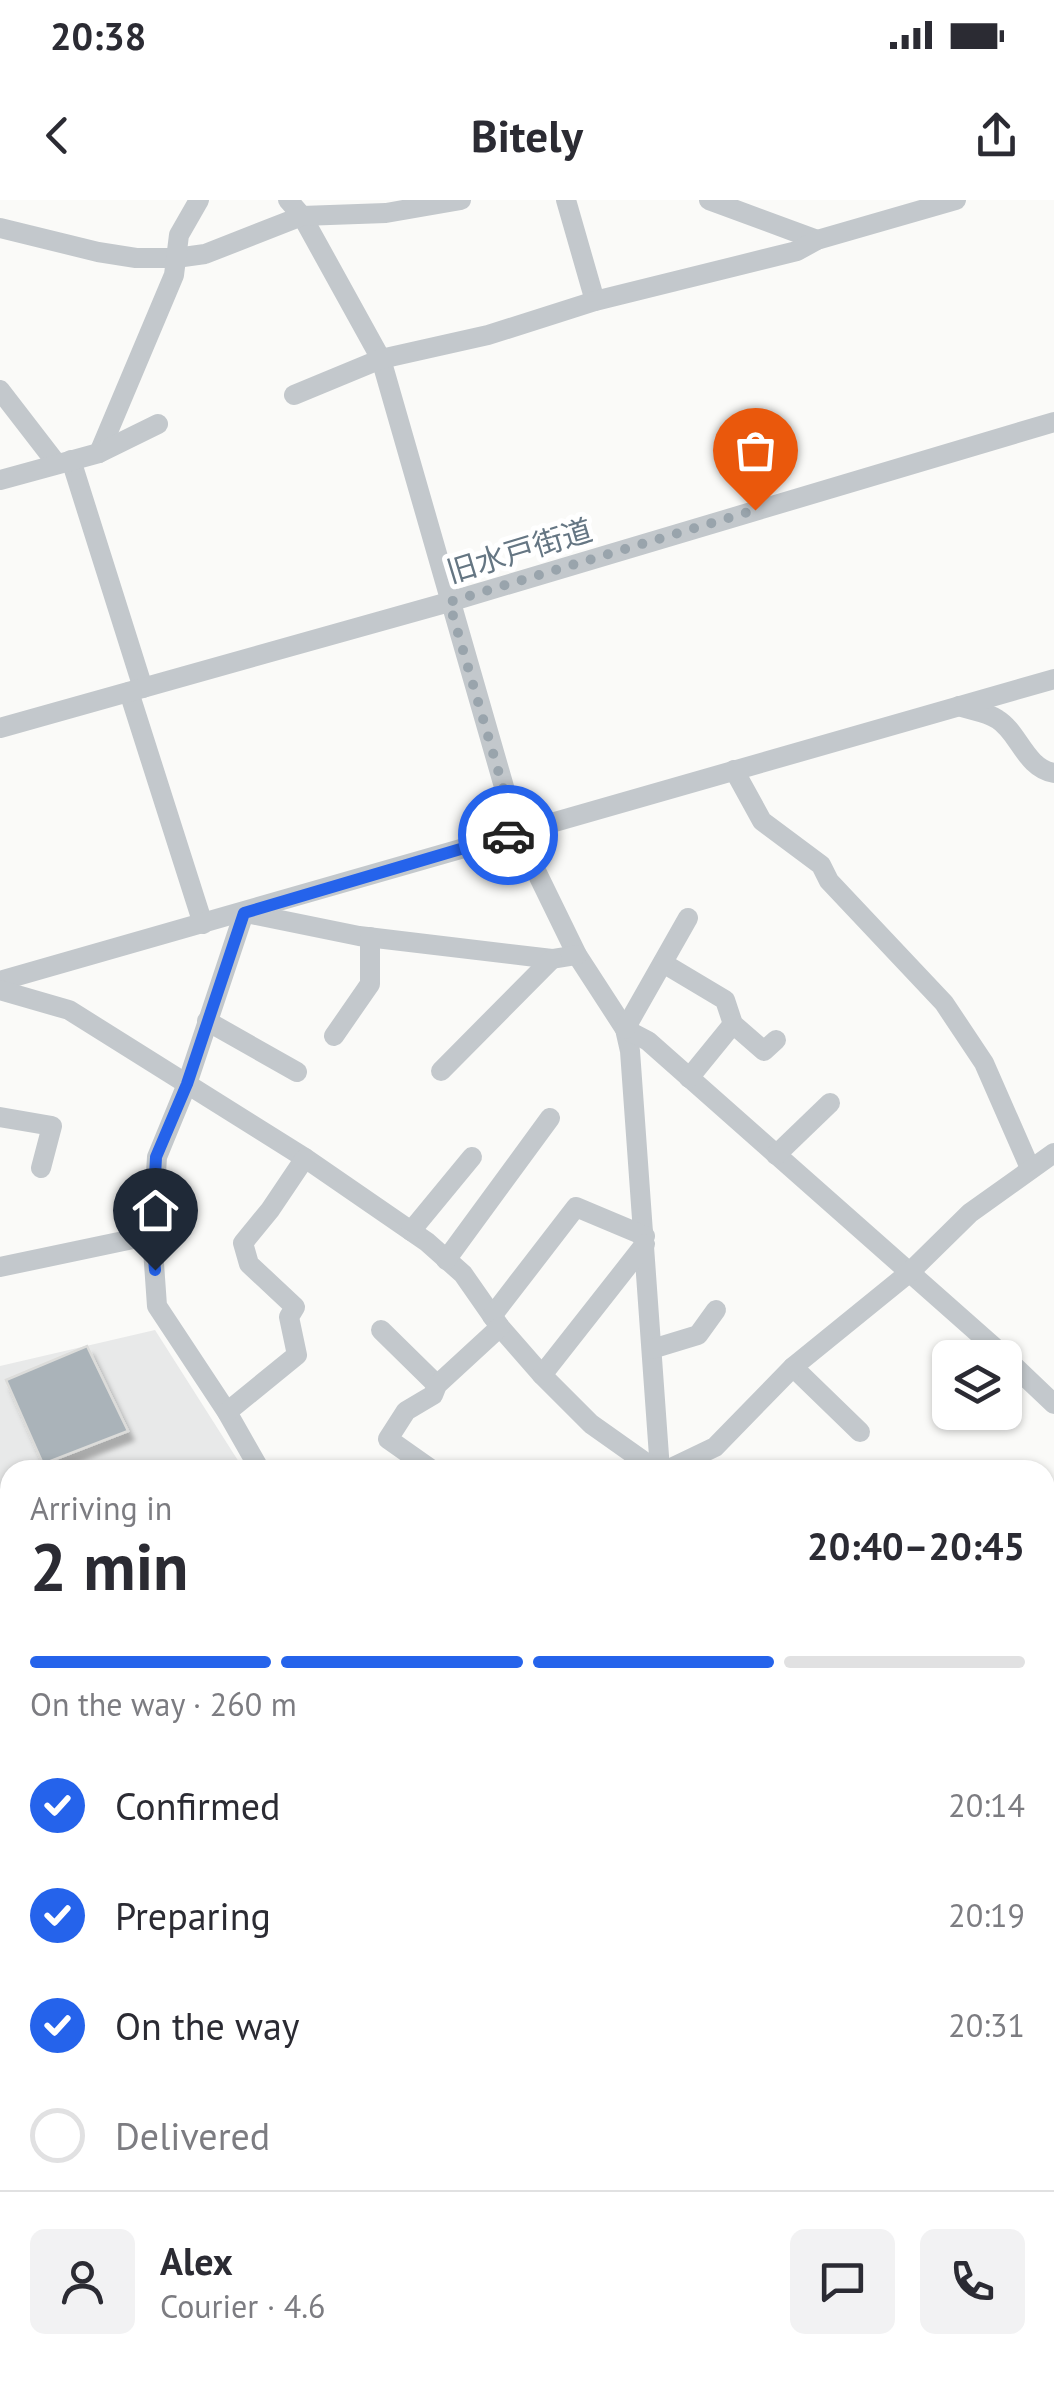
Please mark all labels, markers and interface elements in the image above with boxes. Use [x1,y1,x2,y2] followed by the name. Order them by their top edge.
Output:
[50,11,146,60] text: 20:38
[471,106,583,164] text: Bitely
[30,108,85,163] icon: back
[969,108,1024,163] icon: share
[713,408,798,511] pin
[728,423,783,478] icon: bag
[442,509,596,591] street label: 旧水戸街道
[458,785,558,885] courier
[481,808,536,863] icon: car
[113,1168,198,1271] pin
[128,1183,183,1238] icon: home
[932,1340,1022,1430] map controls
[932,1340,1022,1430] button: layers
[30,1487,172,1529] text: Arriving in
[807,1521,1025,1570] text: 20:40–20:45
[30,1524,189,1608] text: 2 min
[30,1683,297,1725] text: On the way · 260 m
[30,1778,85,1833] icon: check
[115,1781,281,1830] text: Confirmed
[948,1784,1025,1826] text: 20:14
[30,1888,85,1943] icon: check
[115,1891,271,1940] text: Preparing
[948,1894,1025,1936] text: 20:19
[30,1998,85,2053] icon: check
[115,2001,300,2050] text: On the way
[948,2004,1025,2046] text: 20:31
[115,2111,270,2160] text: Delivered
[30,2229,135,2334] button: person
[790,2229,895,2334] button: chat
[920,2229,1025,2334] button: phone
[160,2236,233,2285] text: Alex
[160,2285,326,2327] text: Courier · 4.6

